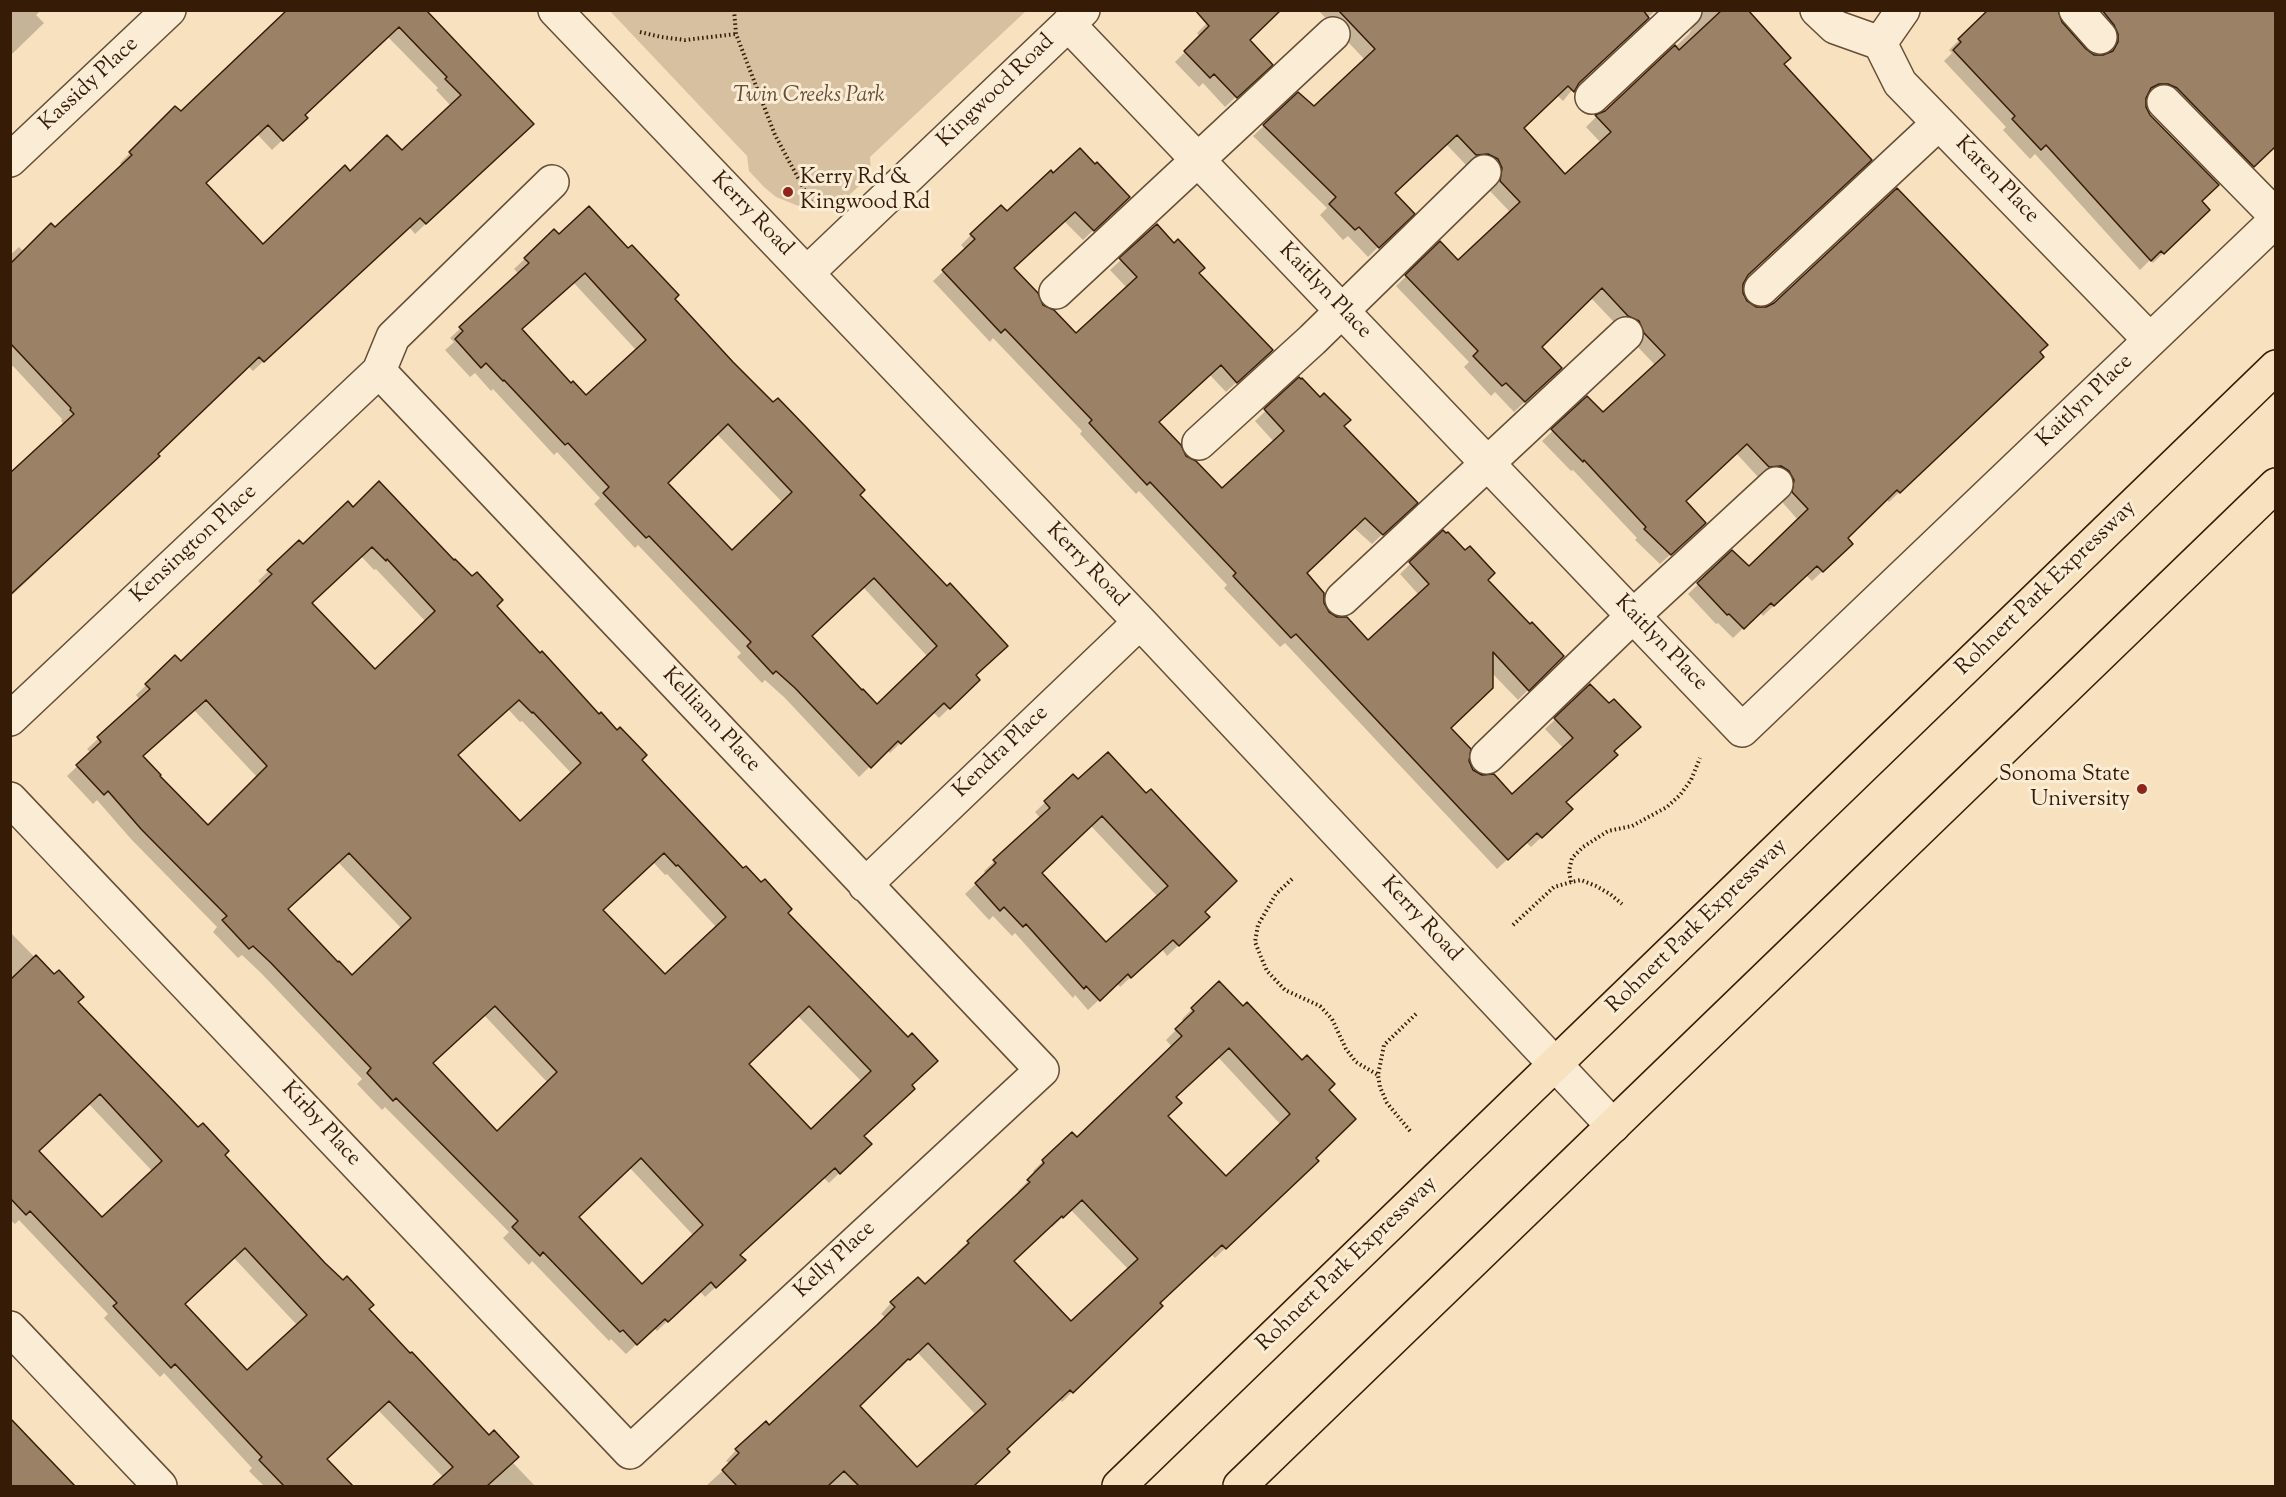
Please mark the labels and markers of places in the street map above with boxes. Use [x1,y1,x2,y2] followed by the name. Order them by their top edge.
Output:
[800,166,930,218] place label: Kerry Rd & Kingwood Rd
[781,185,795,199] marker: Kerry Rd & Kingwood Rd
[1999,763,2130,814] place label: Sonoma State University
[2135,782,2149,796] marker: Sonoma State University

